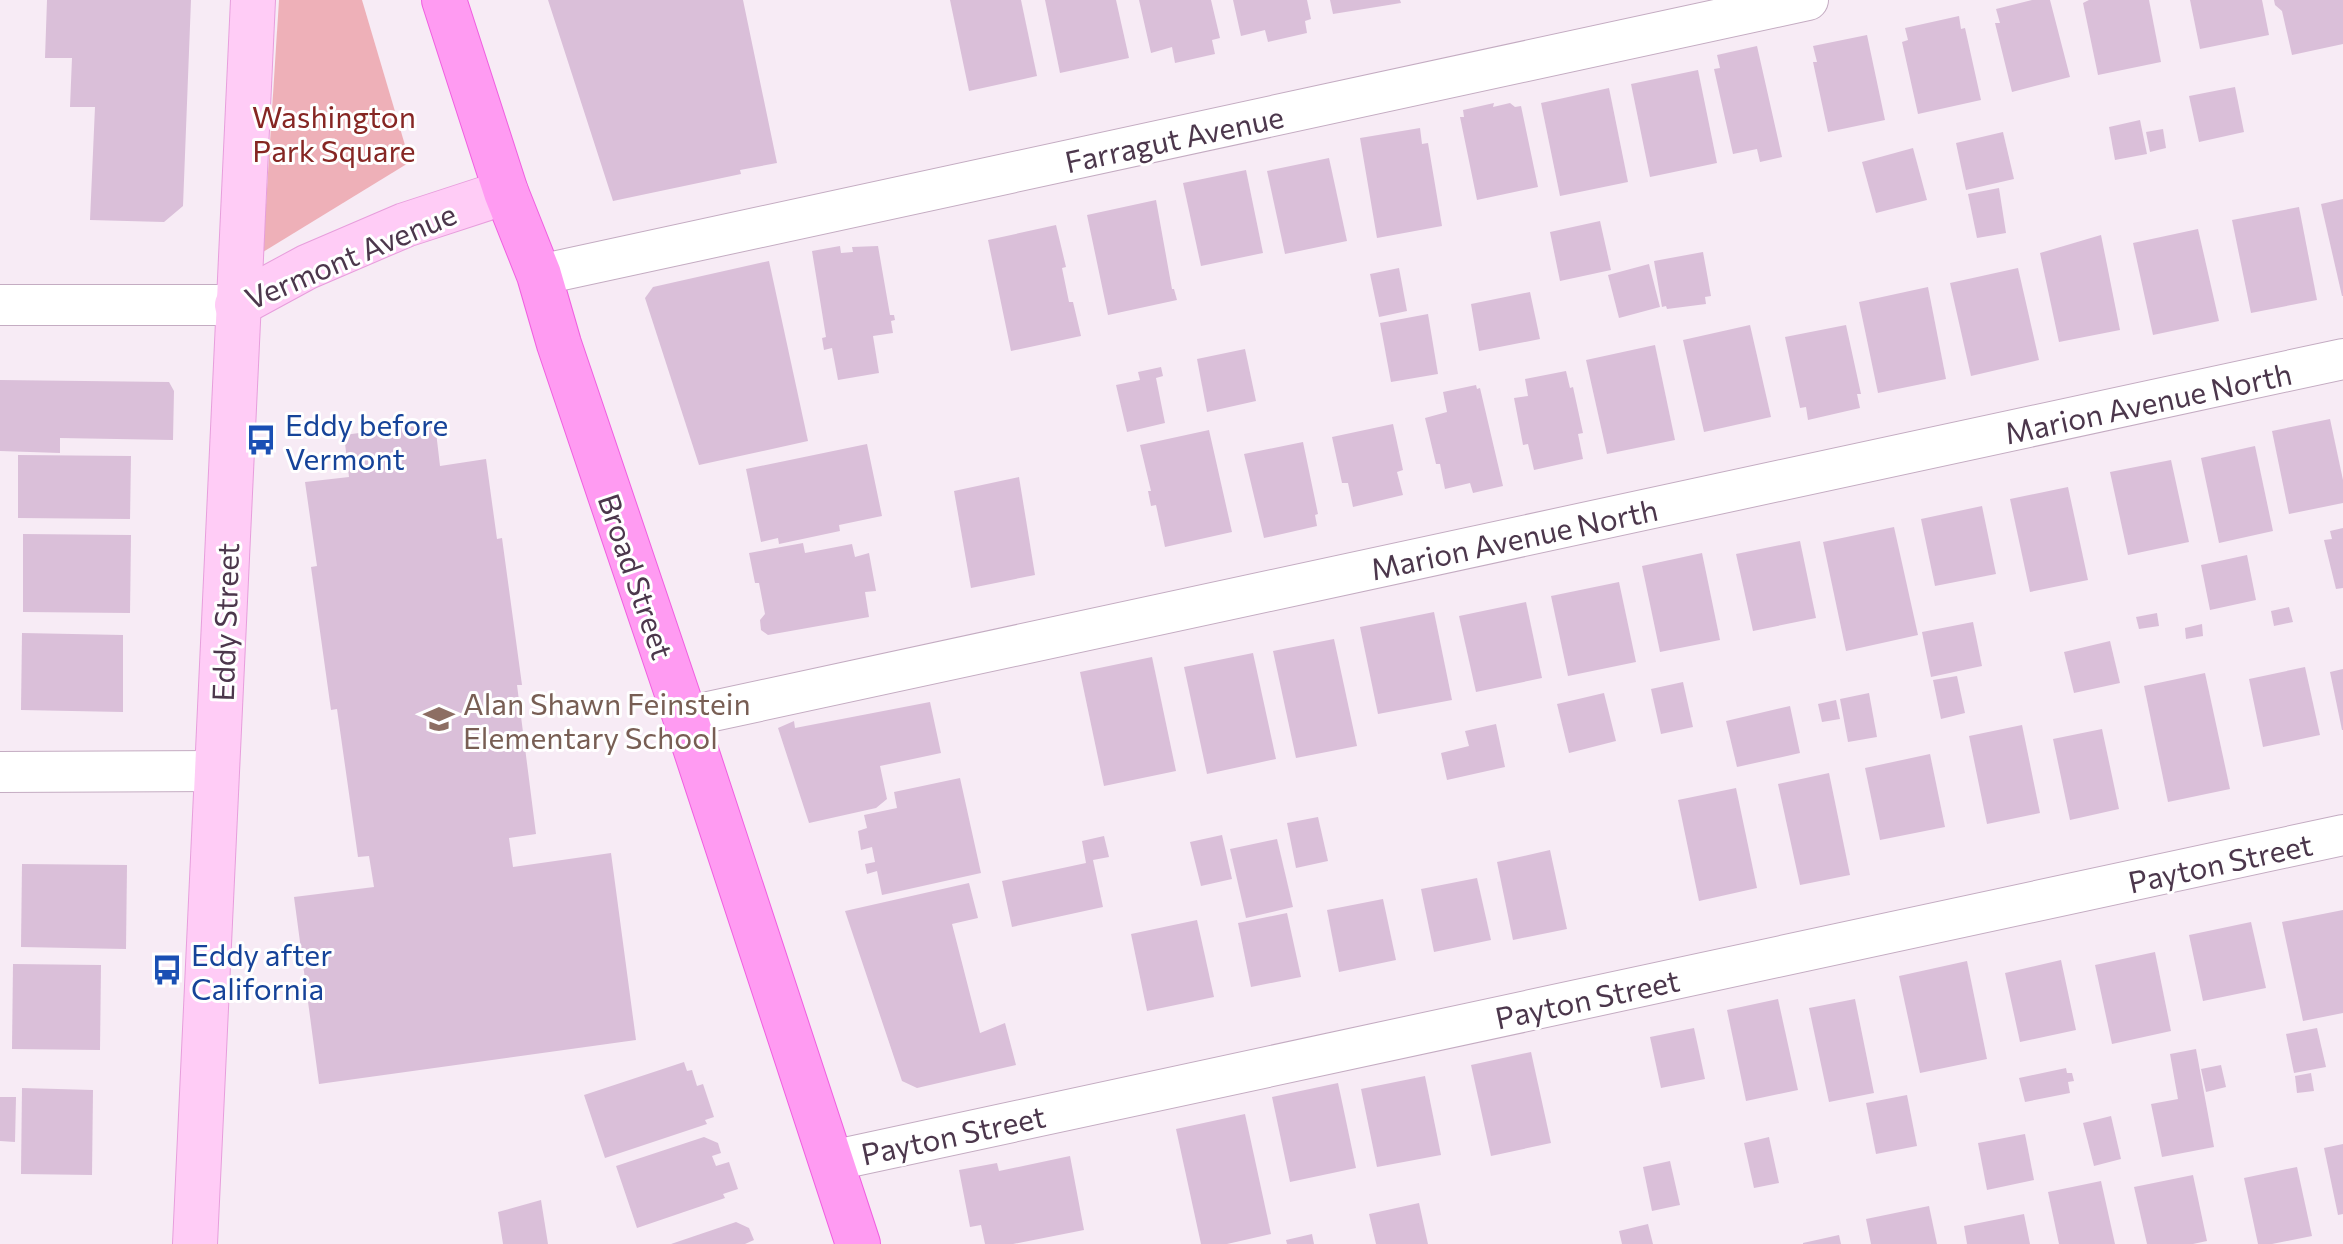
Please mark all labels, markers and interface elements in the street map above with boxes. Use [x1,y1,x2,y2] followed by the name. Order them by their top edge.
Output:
[252,97,416,168] park label: Washington Park Square
[1061,97,1287,179] street label: Farragut Avenue
[239,194,461,316] street label: Vermont Avenue
[2001,354,2295,450] street label: Marion Avenue North
[285,405,448,476] place label: Eddy before Vermont
[244,423,278,457] bus stop icon: Eddy before Vermont
[591,489,683,663] street label: Broad Street
[1367,490,1661,586] street label: Marion Avenue North
[203,542,245,702] street label: Eddy Street
[463,684,751,755] place label: Alan Shawn Feinstein Elementary School
[422,702,456,736] school or university icon: Alan Shawn Feinstein Elementary School
[2124,824,2316,900] street label: Payton Street
[191,935,332,1006] place label: Eddy after California
[150,953,184,987] bus stop icon: Eddy after California
[1491,960,1683,1036] street label: Payton Street
[857,1096,1049,1172] street label: Payton Street

